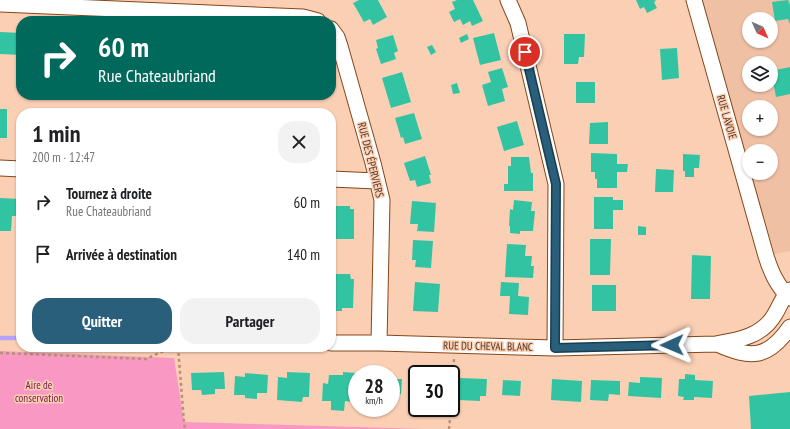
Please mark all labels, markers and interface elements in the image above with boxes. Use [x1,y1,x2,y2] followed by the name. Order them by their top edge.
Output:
[742,12,778,48] north arrow
[742,12,778,180] map controls
[98,28,149,65] text: 60 m
[32,32,84,84] icon: right
[508,35,542,69] pin
[514,41,536,63] icon: arrive
[742,56,778,92] button: layers
[98,64,216,87] text: Rue Chateaubriand
[714,93,740,141] street label: RUE LAVOIE
[742,100,778,136] button: +
[32,118,80,149] text: 1 min
[278,121,320,163] button: close
[355,121,387,199] street label: RUE DES ÉPERVIERS
[742,144,778,180] button: −
[32,149,95,166] text: 200 m · 12:47
[66,184,152,203] text: Tournez à droite
[32,191,54,213] icon: right
[294,193,320,212] text: 60 m
[66,203,151,220] text: Rue Chateaubriand
[32,243,54,265] icon: arrive
[66,245,177,264] text: Arrivée à destination
[287,245,320,264] text: 140 m
[32,298,172,344] button: Quitter
[180,298,320,344] button: Partager
[651,324,693,366] position arrow
[443,338,533,354] street label: RUE DU CHEVAL BLANC
[408,365,460,417] speed limit sign: 30
[364,373,384,399] text: 28
[15,378,63,405] park label: Aire de conservation
[365,394,383,407] text: km/h

